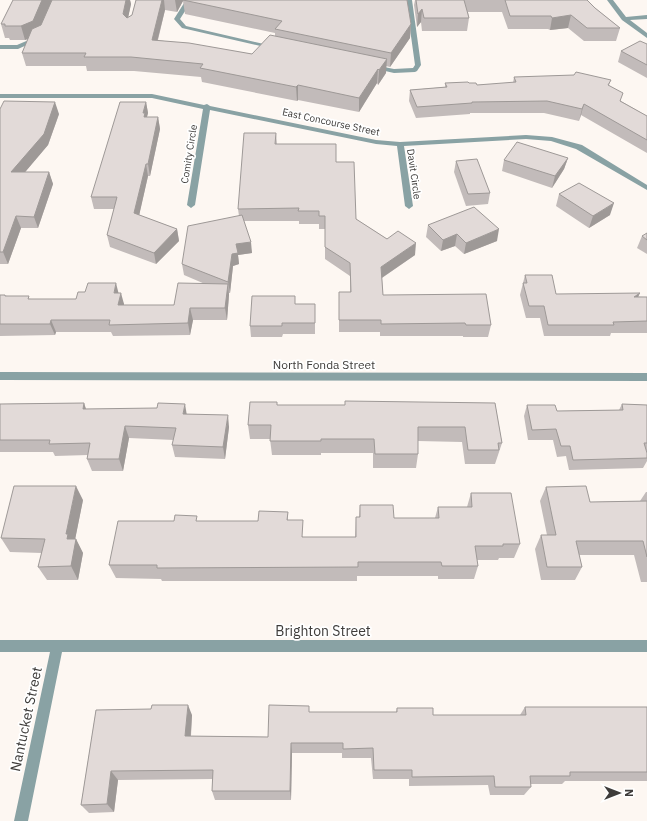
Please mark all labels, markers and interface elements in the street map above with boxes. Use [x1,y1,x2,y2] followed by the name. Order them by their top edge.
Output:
[281,105,381,139] street label: East Concourse Street
[178,123,200,184] street label: Comity Circle
[404,148,424,201] street label: Davit Circle
[273,357,375,372] street label: North Fonda Street
[275,622,371,640] street label: Brighton Street
[6,665,46,773] street label: Nantucket Street
[599,773,639,813] north arrow
[622,789,636,797] text: N

